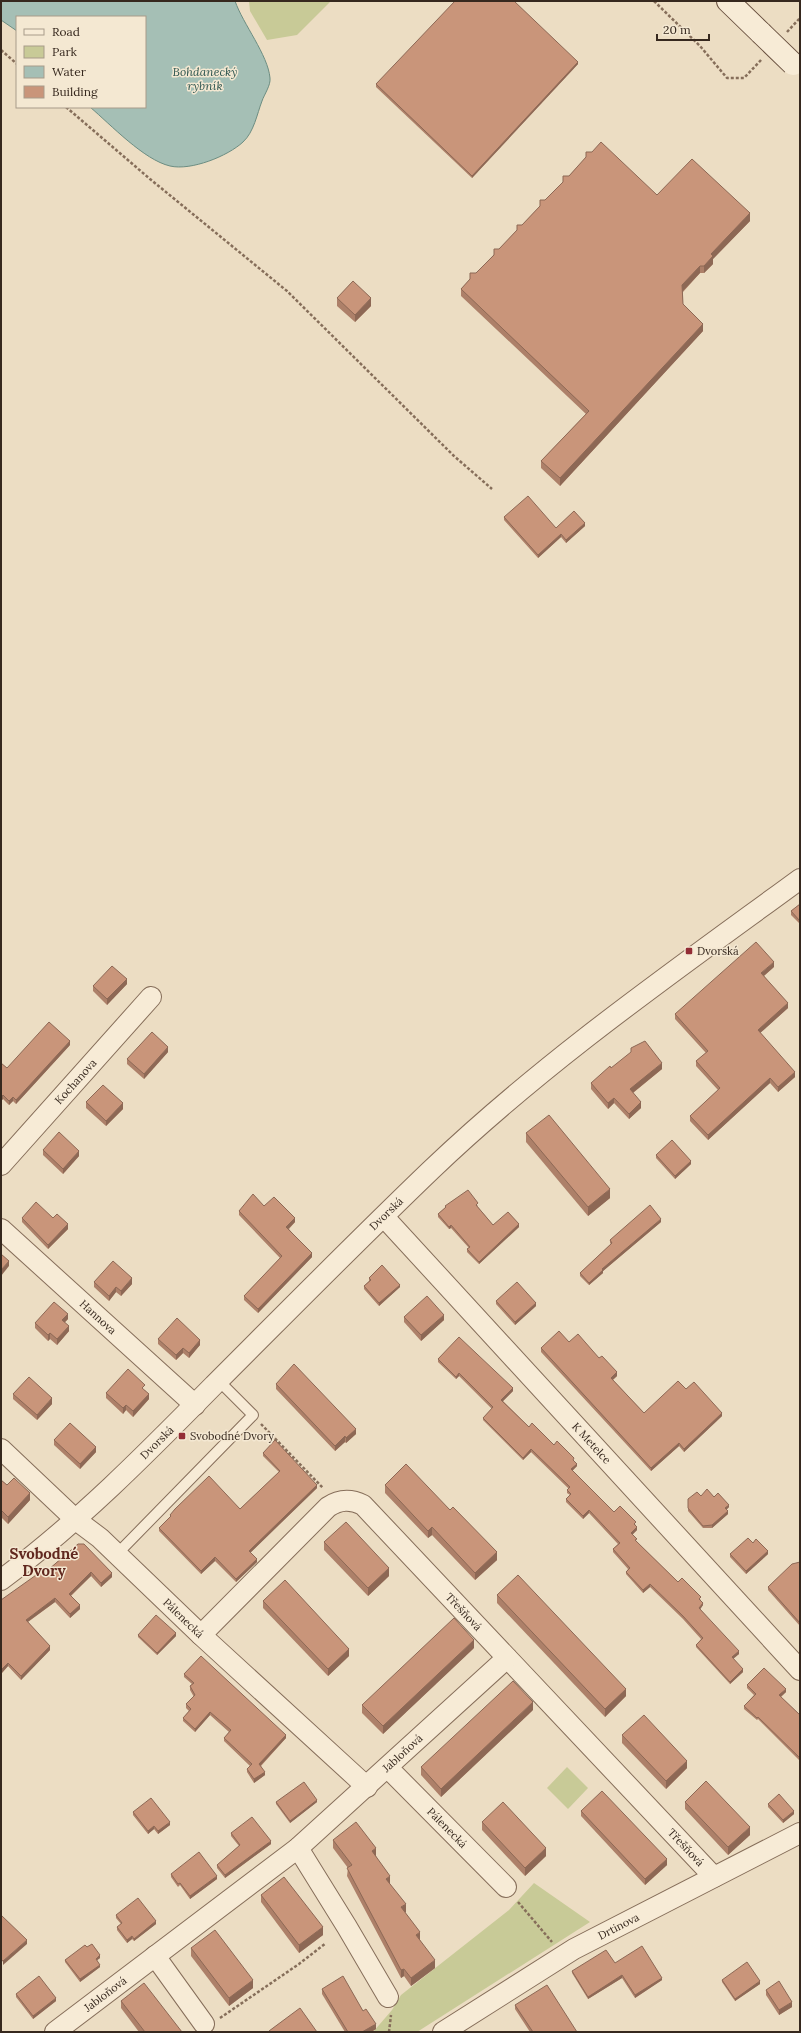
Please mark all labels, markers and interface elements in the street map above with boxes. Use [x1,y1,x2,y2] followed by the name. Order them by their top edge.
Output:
[16,16,146,108] legend
[657,16,709,42] scale bar
[663,22,691,37] text: 20 m
[52,24,80,39] text: Road
[52,44,78,59] text: Park
[52,64,87,79] text: Water
[173,64,237,93] water label: Bohdanecký rybník
[52,84,98,99] text: Building
[697,944,739,958] place label: Dvorská
[684,946,694,956] marker: Dvorská
[52,1056,100,1107] street label: Kochanova
[366,1194,406,1233] street label: Dvorská
[77,1297,120,1338] street label: Hannova
[569,1419,614,1467] street label: K Metelce
[137,1423,177,1462] street label: Dvorská
[190,1429,274,1443] place label: Svobodné Dvory
[177,1431,187,1441] marker: Svobodné Dvory
[10,1544,78,1580] district label: Svobodné Dvory
[443,1590,485,1634] street label: Třešňová
[160,1595,207,1641] street label: Pálenecká
[379,1731,426,1776] street label: Jabloňová
[424,1804,470,1851] street label: Pálenecká
[665,1826,707,1869] street label: Třešňová
[595,1910,642,1943] street label: Drtinova
[80,1973,130,2015] street label: Jabloňová

